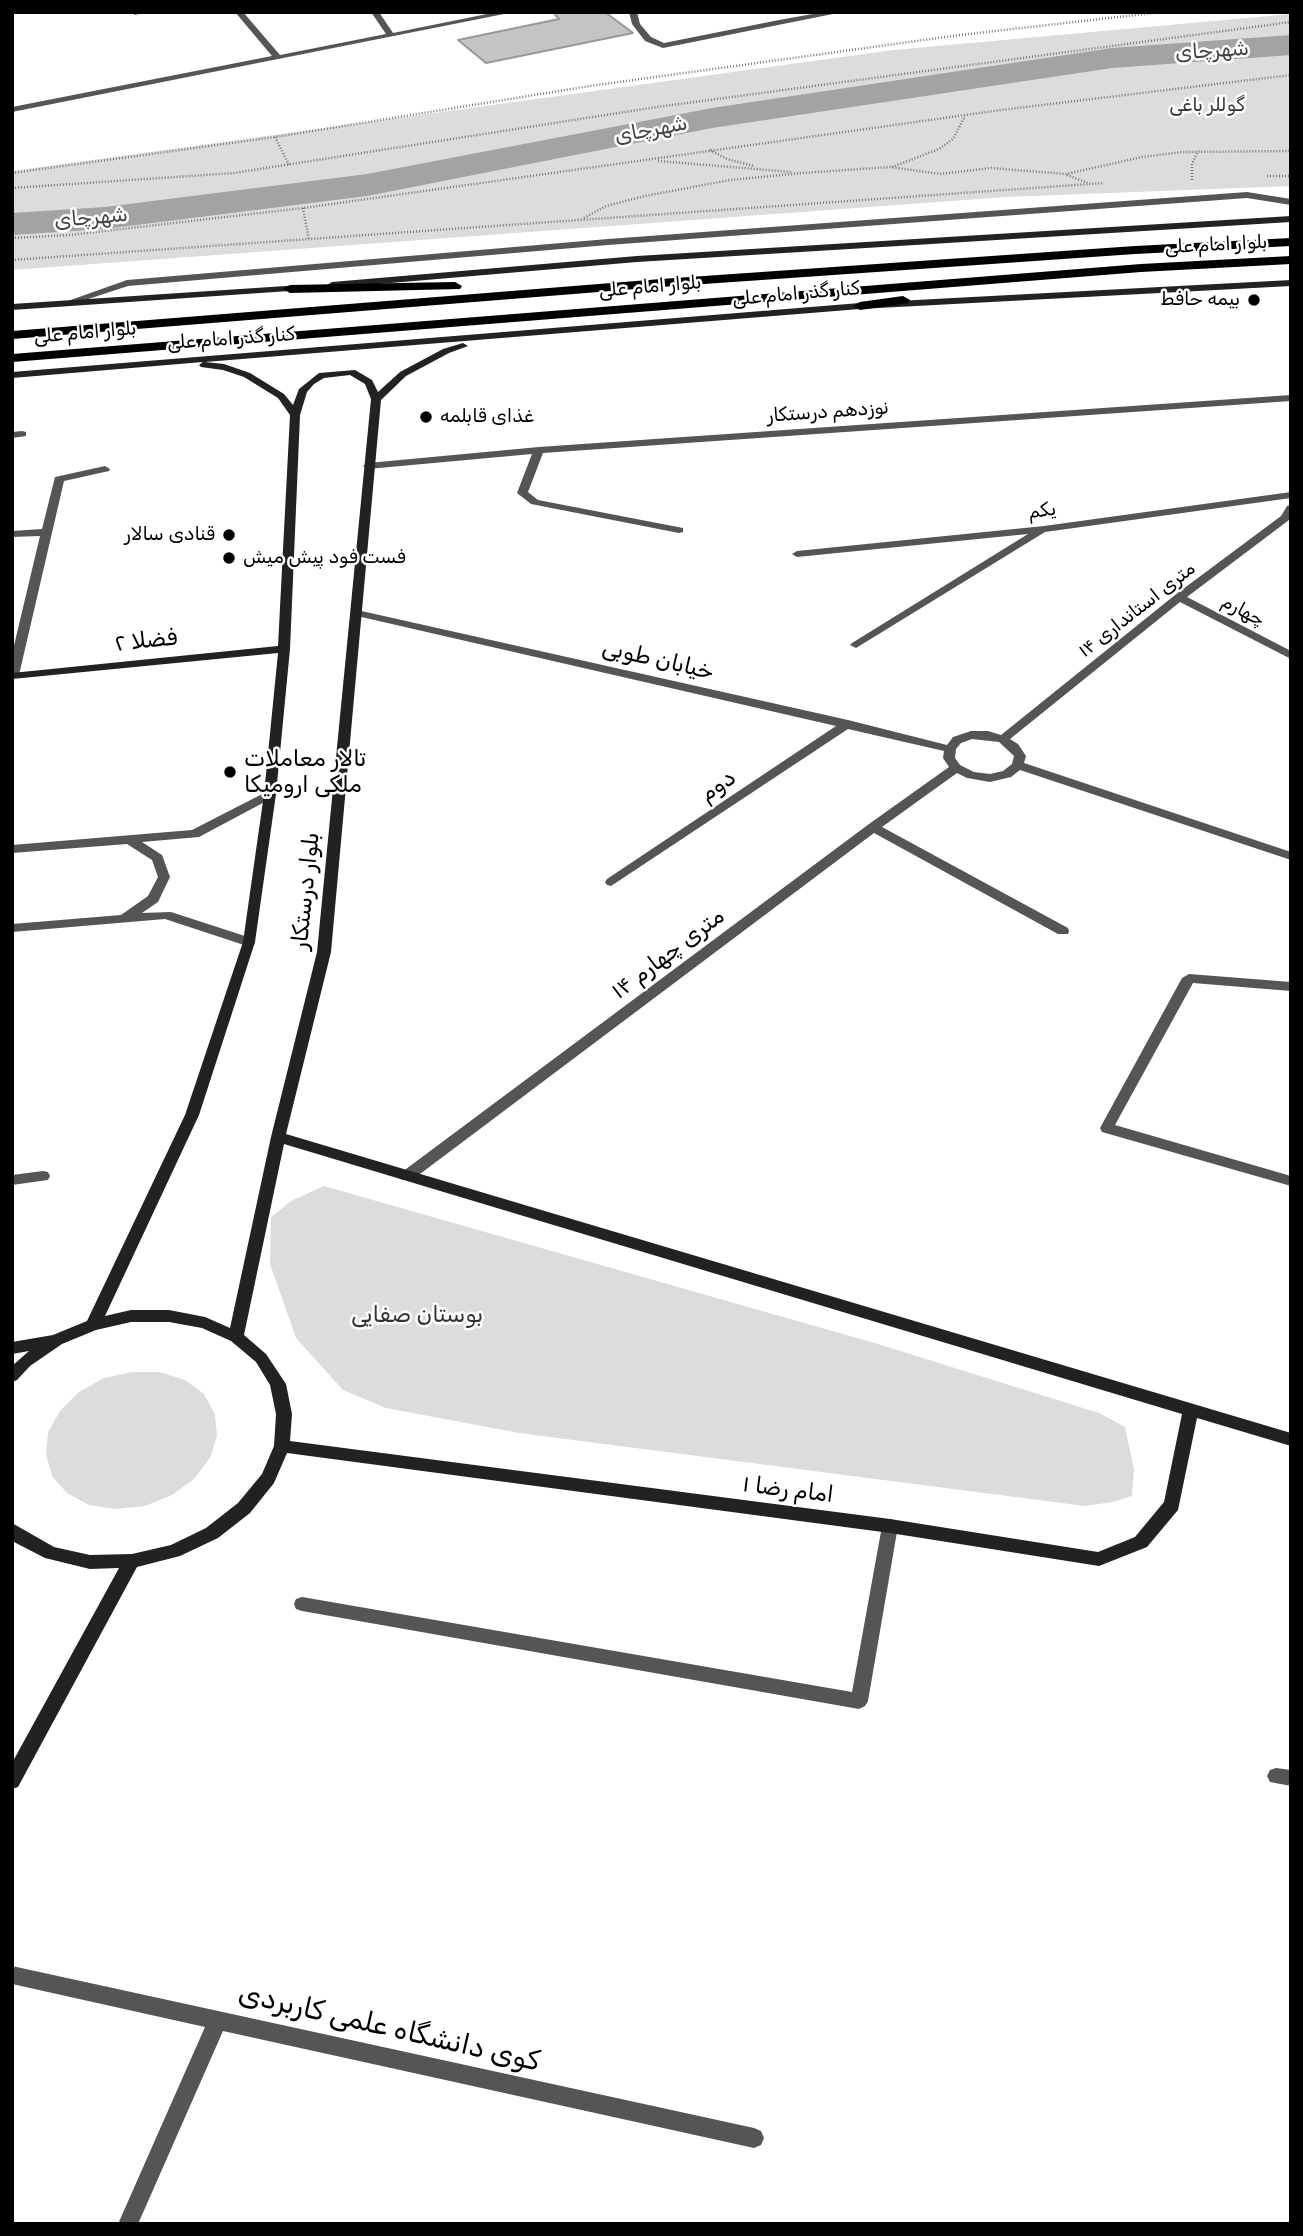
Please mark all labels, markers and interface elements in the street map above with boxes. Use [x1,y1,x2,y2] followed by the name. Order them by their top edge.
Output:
[1174,36,1250,66] water label: شهرچای
[1169,95,1245,117] park label: گوللر باغی
[612,111,690,149] water label: شهرچای
[53,202,129,234] water label: شهرچای
[1164,231,1268,259] street label: بلوار امام علی
[598,271,702,303] street label: بلوار امام علی
[731,277,861,311] street label: کنار گذر امام علی
[1161,289,1240,311] place label: بیمه حافط
[1246,292,1262,308] marker: بیمه حافط
[33,317,137,349] street label: بلوار امام علی
[166,323,296,355] street label: کنار گذر امام علی
[766,396,890,428] street label: نوزدهم درستکار
[440,406,534,428] place label: غذای قابلمه
[418,409,434,425] marker: غذای قابلمه
[1027,498,1057,524] street label: یکم
[125,524,215,546] place label: قنادی سالار
[221,527,237,543] marker: قنادی سالار
[243,547,406,569] place label: فست فود پیش میش
[221,550,237,566] marker: فست فود پیش میش
[1074,557,1200,663] street label: ۱۴ متری استانداری
[1218,590,1268,632] street label: چهارم
[113,624,179,658] street label: فضلا ۲
[599,634,717,686] street label: خیابان طوبی
[244,745,366,799] place label: تالار معاملات ملکی ارومیکا
[222,764,238,780] marker: تالار معاملات ملکی ارومیکا
[695,764,741,808] street label: دوم
[286,831,326,951] street label: بلوار درستکار
[606,903,730,1005] street label: ۱۴ متری چهارم
[351,1301,483,1329] park label: بوستان صفایی
[741,1471,835,1509] street label: امام رضا ۱
[235,1977,543,2079] street label: کوی دانشگاه علمی کاربردی

